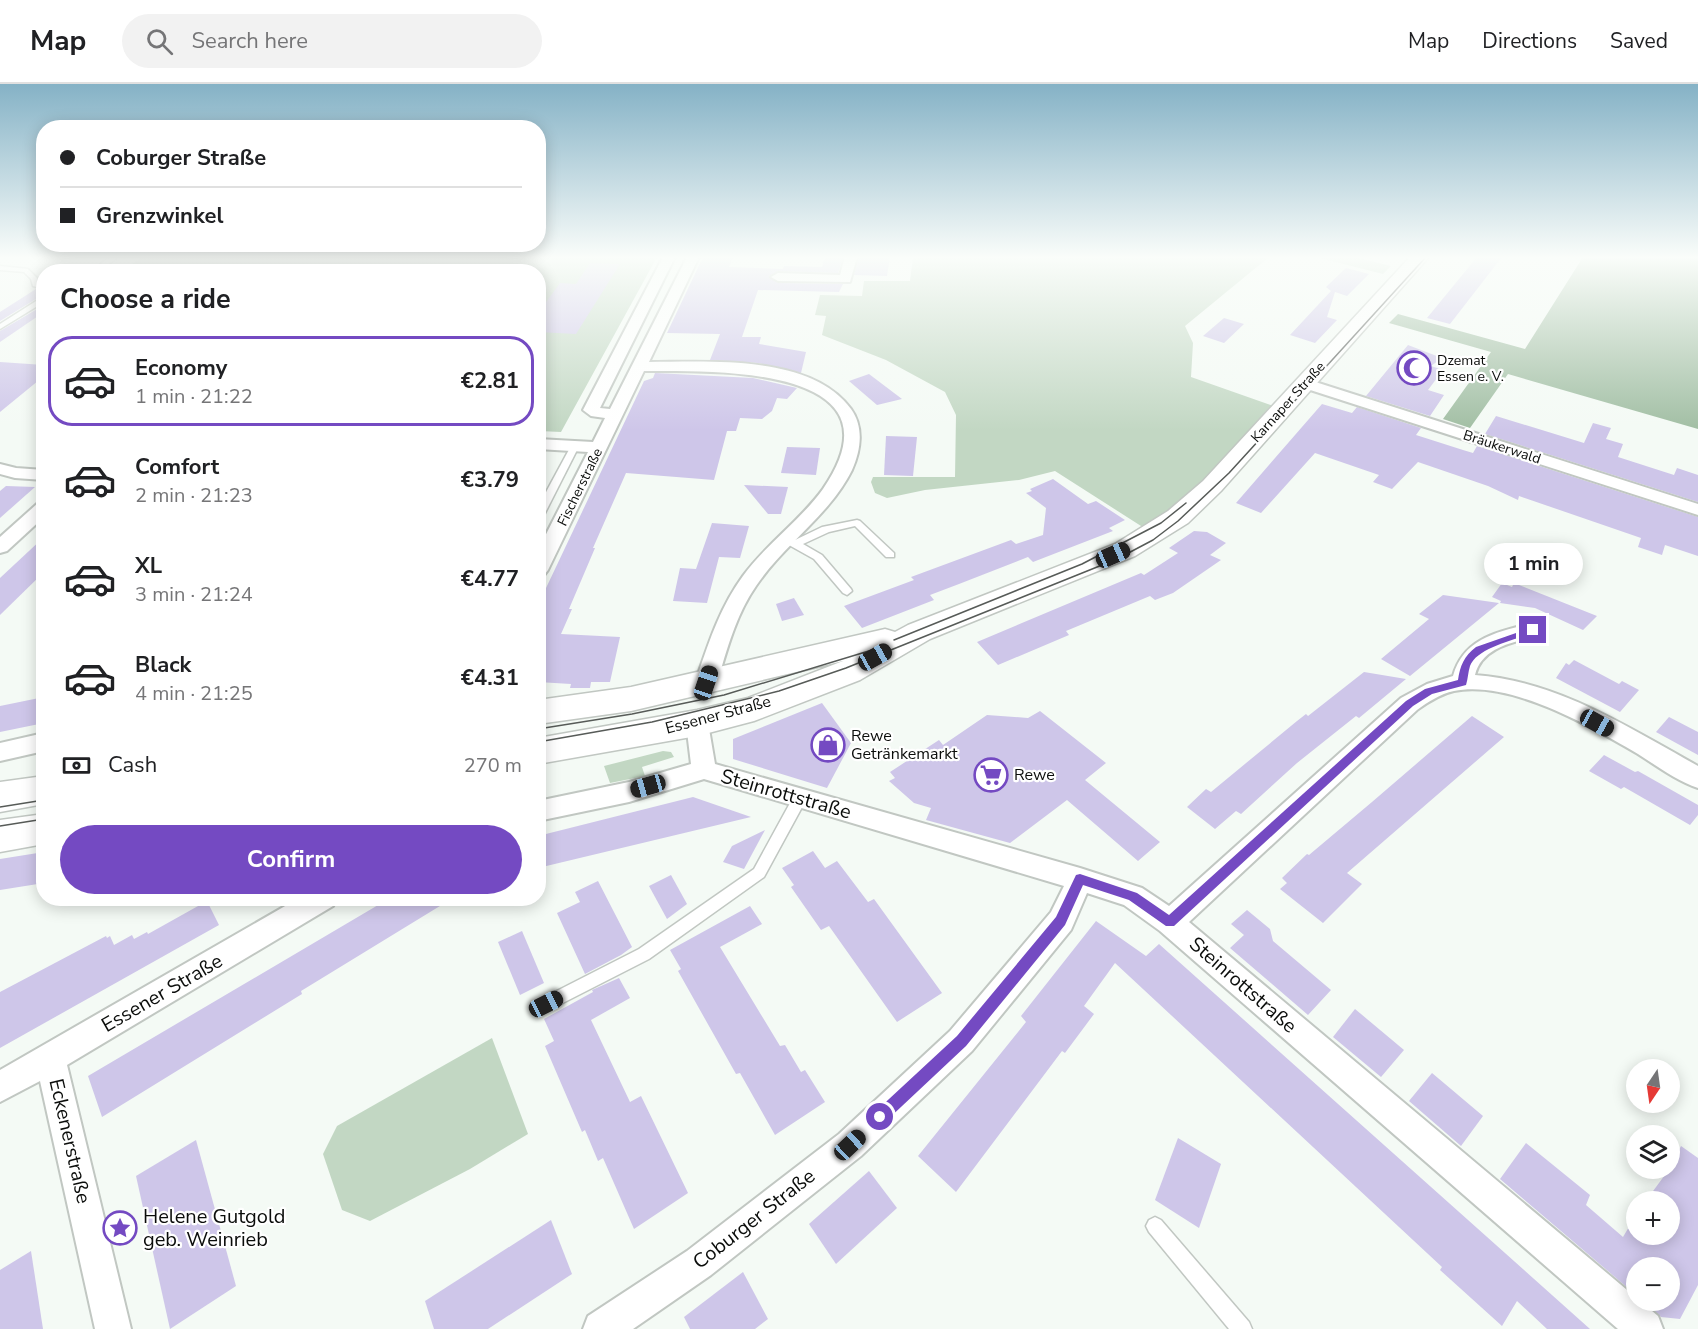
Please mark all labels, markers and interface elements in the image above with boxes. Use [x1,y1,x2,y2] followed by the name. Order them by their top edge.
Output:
[122,14,542,68] search box
[30,22,86,60] text: Map
[143,25,176,58] icon: search
[191,26,308,56] text: Search here
[1408,27,1449,55] text: Map
[1482,27,1577,55] text: Directions
[1610,27,1668,55] text: Saved
[96,143,266,173] text: Coburger Straße
[96,201,223,231] text: Grenzwinkel
[60,281,231,318] text: Choose a ride
[1396,350,1432,386] mosque icon: Dzemat Essen e. V.
[1437,351,1504,386] place label: Dzemat Essen e. V.
[135,353,227,383] text: Economy
[63,354,117,408] icon: car
[1247,357,1329,447] street label: Karnaper Straße
[461,366,519,396] text: €2.81
[135,383,253,410] text: 1 min · 21:22
[1461,425,1543,469] street label: Bräukerwald
[553,445,607,529] street label: Fischerstraße
[135,452,219,482] text: Comfort
[63,453,117,507] icon: car
[461,465,519,495] text: €3.79
[135,482,253,509] text: 2 min · 21:23
[1093,539,1133,571] car
[1484,543,1582,585] callout: 1 min
[1508,550,1559,577] text: 1 min
[135,551,162,581] text: XL
[63,552,117,606] icon: car
[461,564,519,594] text: €4.77
[135,581,253,608] text: 3 min · 21:24
[1519,616,1546,643] route end
[855,640,895,674] car
[135,650,191,680] text: Black
[63,651,117,705] icon: car
[461,663,519,693] text: €4.31
[692,663,720,703] car
[135,680,253,707] text: 4 min · 21:25
[663,690,773,740] street label: Essener Straße
[1577,706,1617,740] car
[851,725,958,765] place label: Rewe Getränkemarkt
[810,727,846,763] shop icon: Rewe Getränkemarkt
[60,749,93,782] icon: cash
[108,750,157,780] text: Cash
[464,752,522,779] text: 270 m
[973,757,1009,793] supermarket icon: Rewe
[718,762,854,826] street label: Steinrottstraße
[1014,764,1055,786] place label: Rewe
[628,772,668,800] car
[60,825,522,894] button: Confirm
[1183,931,1303,1039] street label: Steinrottstraße
[97,947,227,1039] street label: Essener Straße
[526,988,566,1020] car
[1626,1059,1680,1113] north arrow
[1626,1059,1680,1311] map controls
[43,1076,97,1206] street label: Eckenerstraße
[866,1103,893,1130] route start
[1626,1125,1680,1179] button: layers
[831,1126,869,1164] car
[687,1163,821,1275] street label: Coburger Straße
[1626,1191,1680,1245] button: +
[143,1203,285,1253] place label: Helene Gutgold geb. Weinrieb
[102,1210,138,1246] place icon: Helene Gutgold geb. Weinrieb
[1626,1257,1680,1311] button: −

